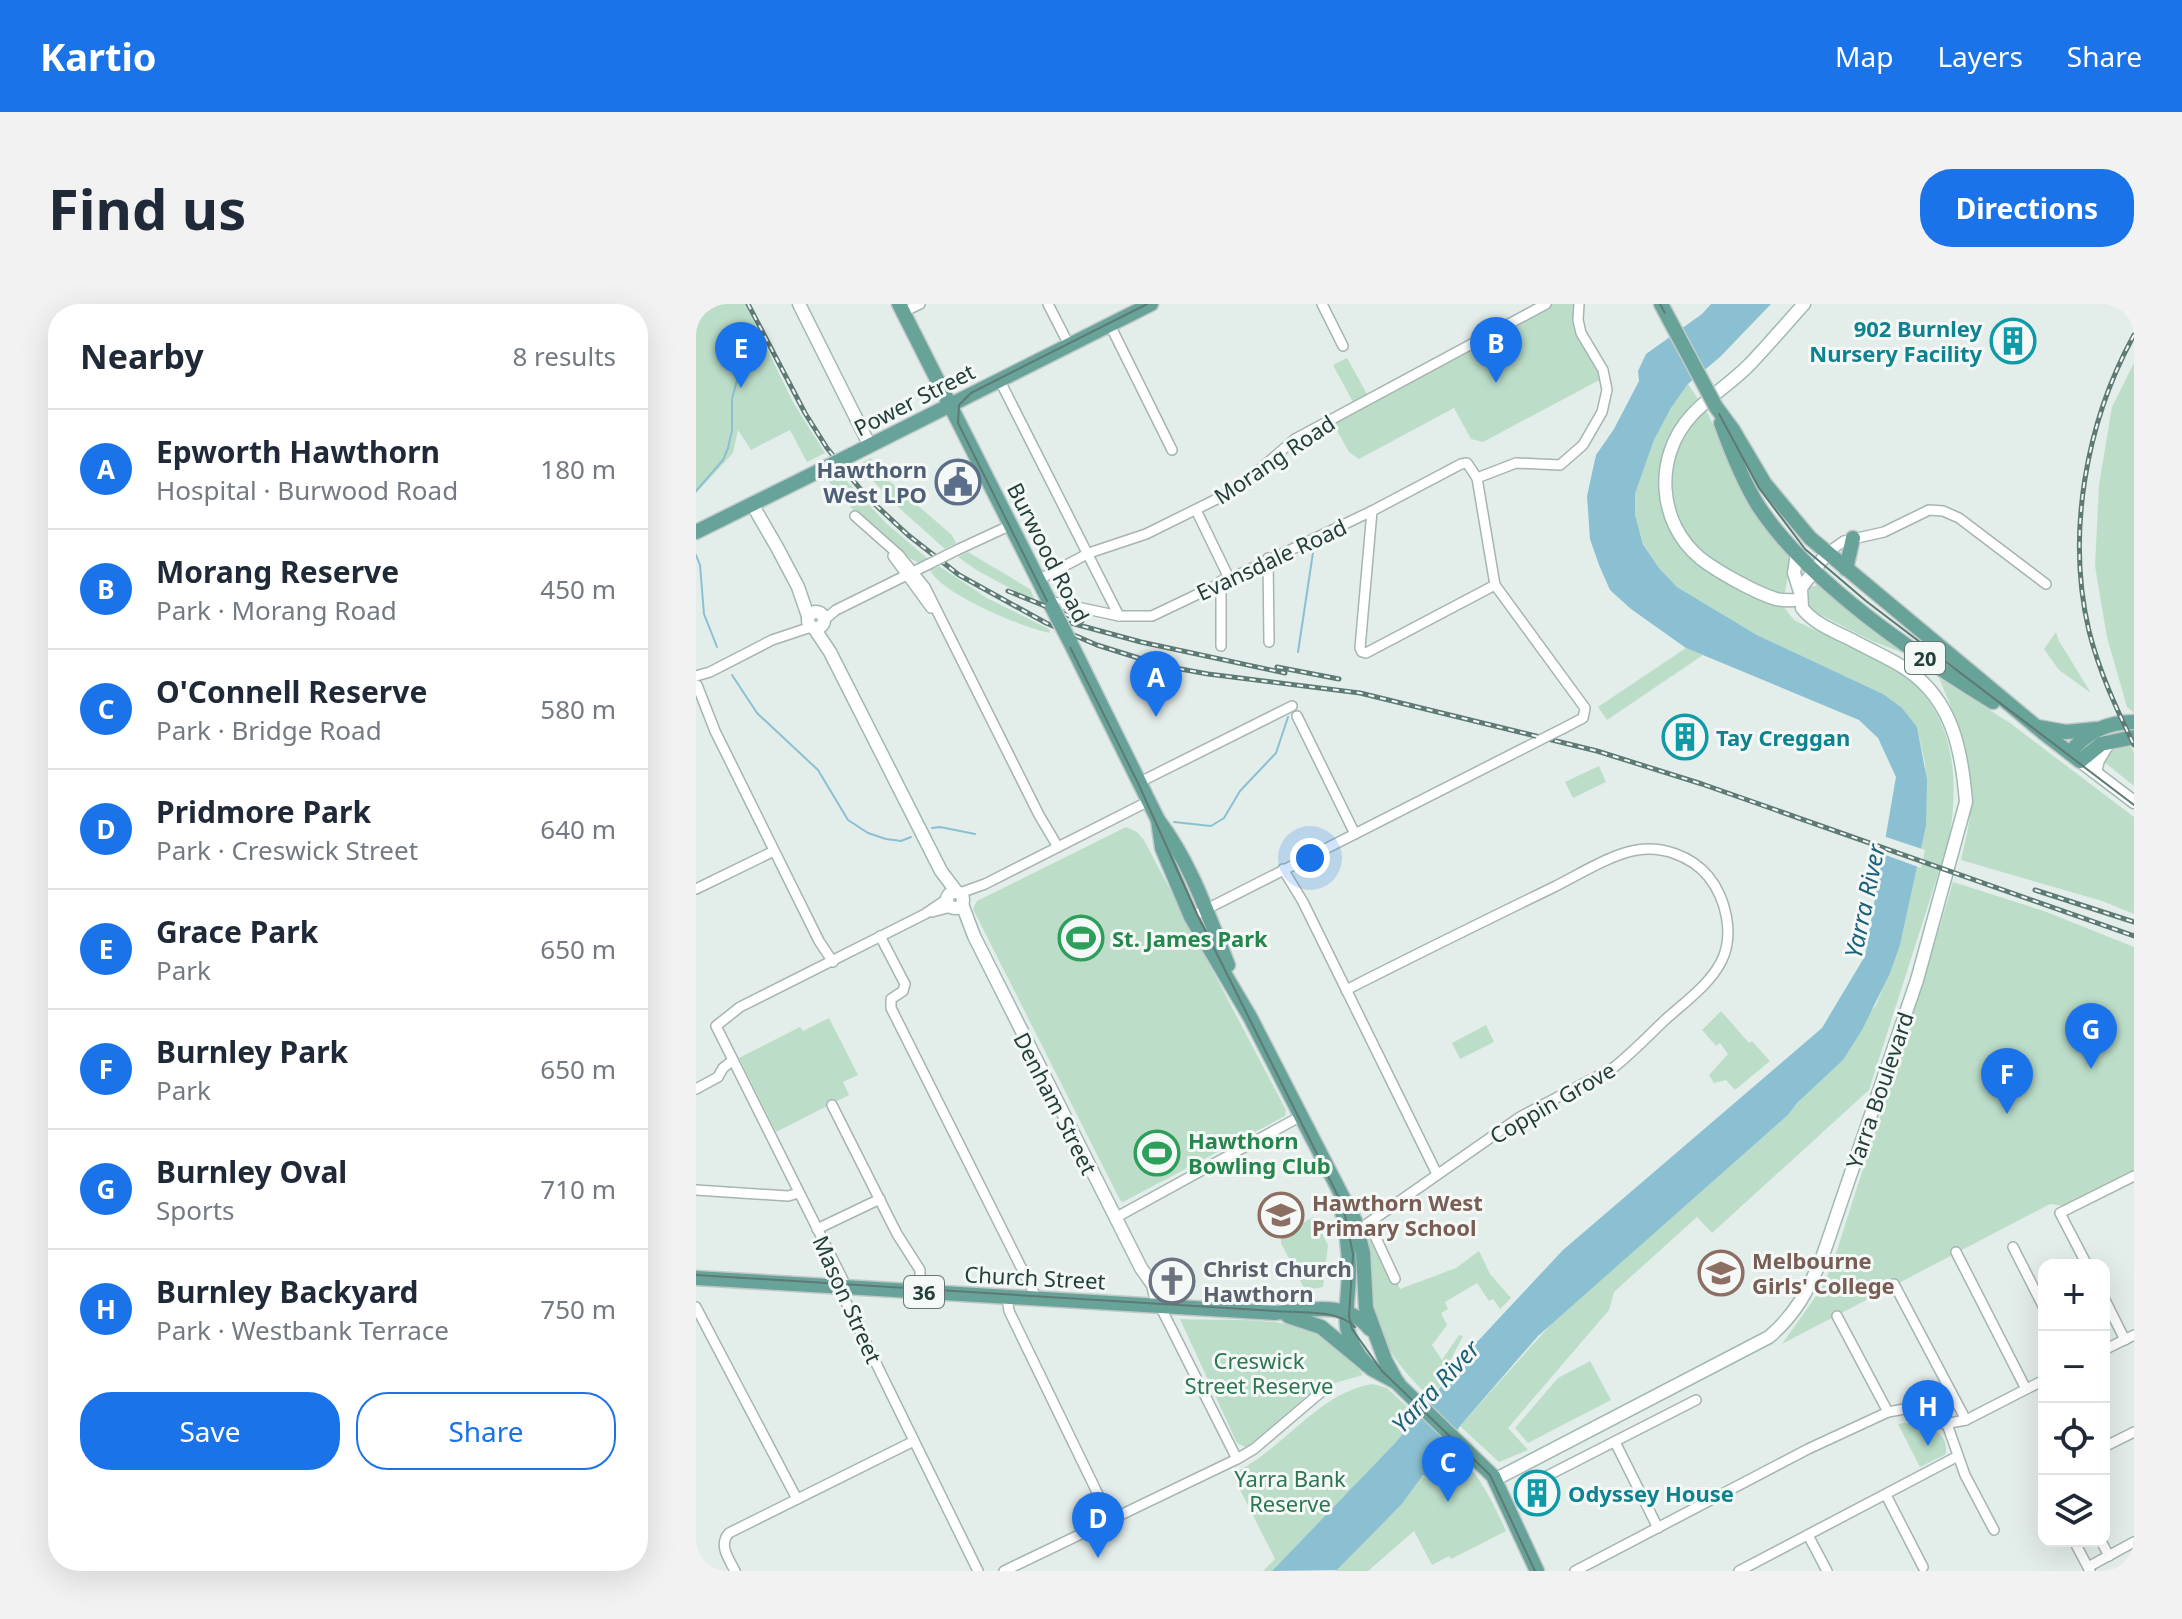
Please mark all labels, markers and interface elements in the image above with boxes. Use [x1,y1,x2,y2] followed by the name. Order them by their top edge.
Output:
[40,30,157,82] text: Kartio
[1835,37,1893,75] text: Map
[1937,37,2023,75] text: Layers
[2067,37,2142,75] text: Share
[1920,169,2134,247] button: Directions
[48,170,246,246] text: Find us
[1809,313,1982,368] place label: 902 Burnley Nursery Facility
[1470,317,1522,383] pin: B
[1989,317,2037,365] building icon: 902 Burnley Nursery Facility
[715,322,767,388] pin: E
[80,333,204,379] text: Nearby
[512,338,616,374] text: 8 results
[848,356,980,442] street label: Power Street
[1208,407,1340,511] street label: Morang Road
[156,431,440,472] text: Epworth Hawthorn
[97,451,115,487] text: A
[540,451,616,487] text: 180 m
[816,454,927,509] place label: Hawthorn West LPO
[934,458,982,506] public building icon: Hawthorn West LPO
[156,472,458,508] text: Hospital · Burwood Road
[1001,477,1097,627] street label: Burwood Road
[1191,511,1351,607] street label: Evansdale Road
[156,551,399,592] text: Morang Reserve
[97,571,115,607] text: B
[540,571,616,607] text: 450 m
[156,592,397,628] text: Park · Morang Road
[1905,642,1945,674] road number: 20
[1130,651,1182,717] pin: A
[156,671,427,712] text: O'Connell Reserve
[98,691,114,727] text: C
[540,691,616,727] text: 580 m
[156,712,382,748] text: Park · Bridge Road
[1661,713,1709,761] building icon: Tay Creggan
[1716,722,1850,752] place label: Tay Creggan
[156,791,371,832] text: Pridmore Park
[96,811,116,847] text: D
[540,811,616,847] text: 640 m
[156,832,418,868] text: Park · Creswick Street
[1290,838,1330,878] your location
[1836,840,1892,961] water label: Yarra River
[156,911,318,952] text: Grace Park
[1057,914,1105,962] sports icon: St. James Park
[1112,923,1268,953] place label: St. James Park
[99,931,113,967] text: E
[540,931,616,967] text: 650 m
[156,952,211,988] text: Park
[2065,1003,2117,1069] pin: G
[1838,1008,1920,1172] street label: Yarra Boulevard
[1007,1027,1105,1179] street label: Denham Street
[156,1031,348,1072] text: Burnley Park
[1981,1048,2033,1114] pin: F
[99,1051,113,1087] text: F
[540,1051,616,1087] text: 650 m
[1484,1054,1620,1150] street label: Coppin Grove
[156,1072,211,1108] text: Park
[1188,1125,1331,1180] place label: Hawthorn Bowling Club
[1133,1129,1181,1177] sports icon: Hawthorn Bowling Club
[156,1151,347,1192] text: Burnley Oval
[97,1171,115,1207] text: G
[540,1171,616,1207] text: 710 m
[1312,1187,1483,1242] place label: Hawthorn West Primary School
[1257,1191,1305,1239] school or university icon: Hawthorn West Primary School
[156,1192,235,1228] text: Sports
[806,1230,890,1368] street label: Mason Street
[1752,1245,1895,1300] place label: Melbourne Girls' College
[1697,1249,1745,1297] school or university icon: Melbourne Girls' College
[1203,1253,1352,1308] place label: Christ Church Hawthorn
[1148,1257,1196,1305] church icon: Christ Church Hawthorn
[964,1258,1106,1296] street label: Church Street
[2038,1259,2110,1547] map controls
[2038,1259,2110,1331] button: +
[156,1271,418,1312] text: Burnley Backyard
[904,1276,944,1308] road number: 36
[96,1291,116,1327] text: H
[540,1291,616,1327] text: 750 m
[156,1312,449,1348] text: Park · Westbank Terrace
[1383,1331,1488,1440] water label: Yarra River
[2038,1331,2110,1403] button: −
[1185,1345,1333,1400] park label: Creswick Street Reserve
[1902,1380,1954,1446] pin: H
[80,1392,340,1470] button: Save
[356,1392,616,1470] button: Share
[2038,1403,2110,1475] button: locate
[1422,1436,1474,1502] pin: C
[1234,1463,1346,1518] park label: Yarra Bank Reserve
[1513,1469,1561,1517] building icon: Odyssey House
[2038,1475,2110,1547] button: layers
[1568,1478,1734,1508] place label: Odyssey House
[1072,1492,1124,1558] pin: D

